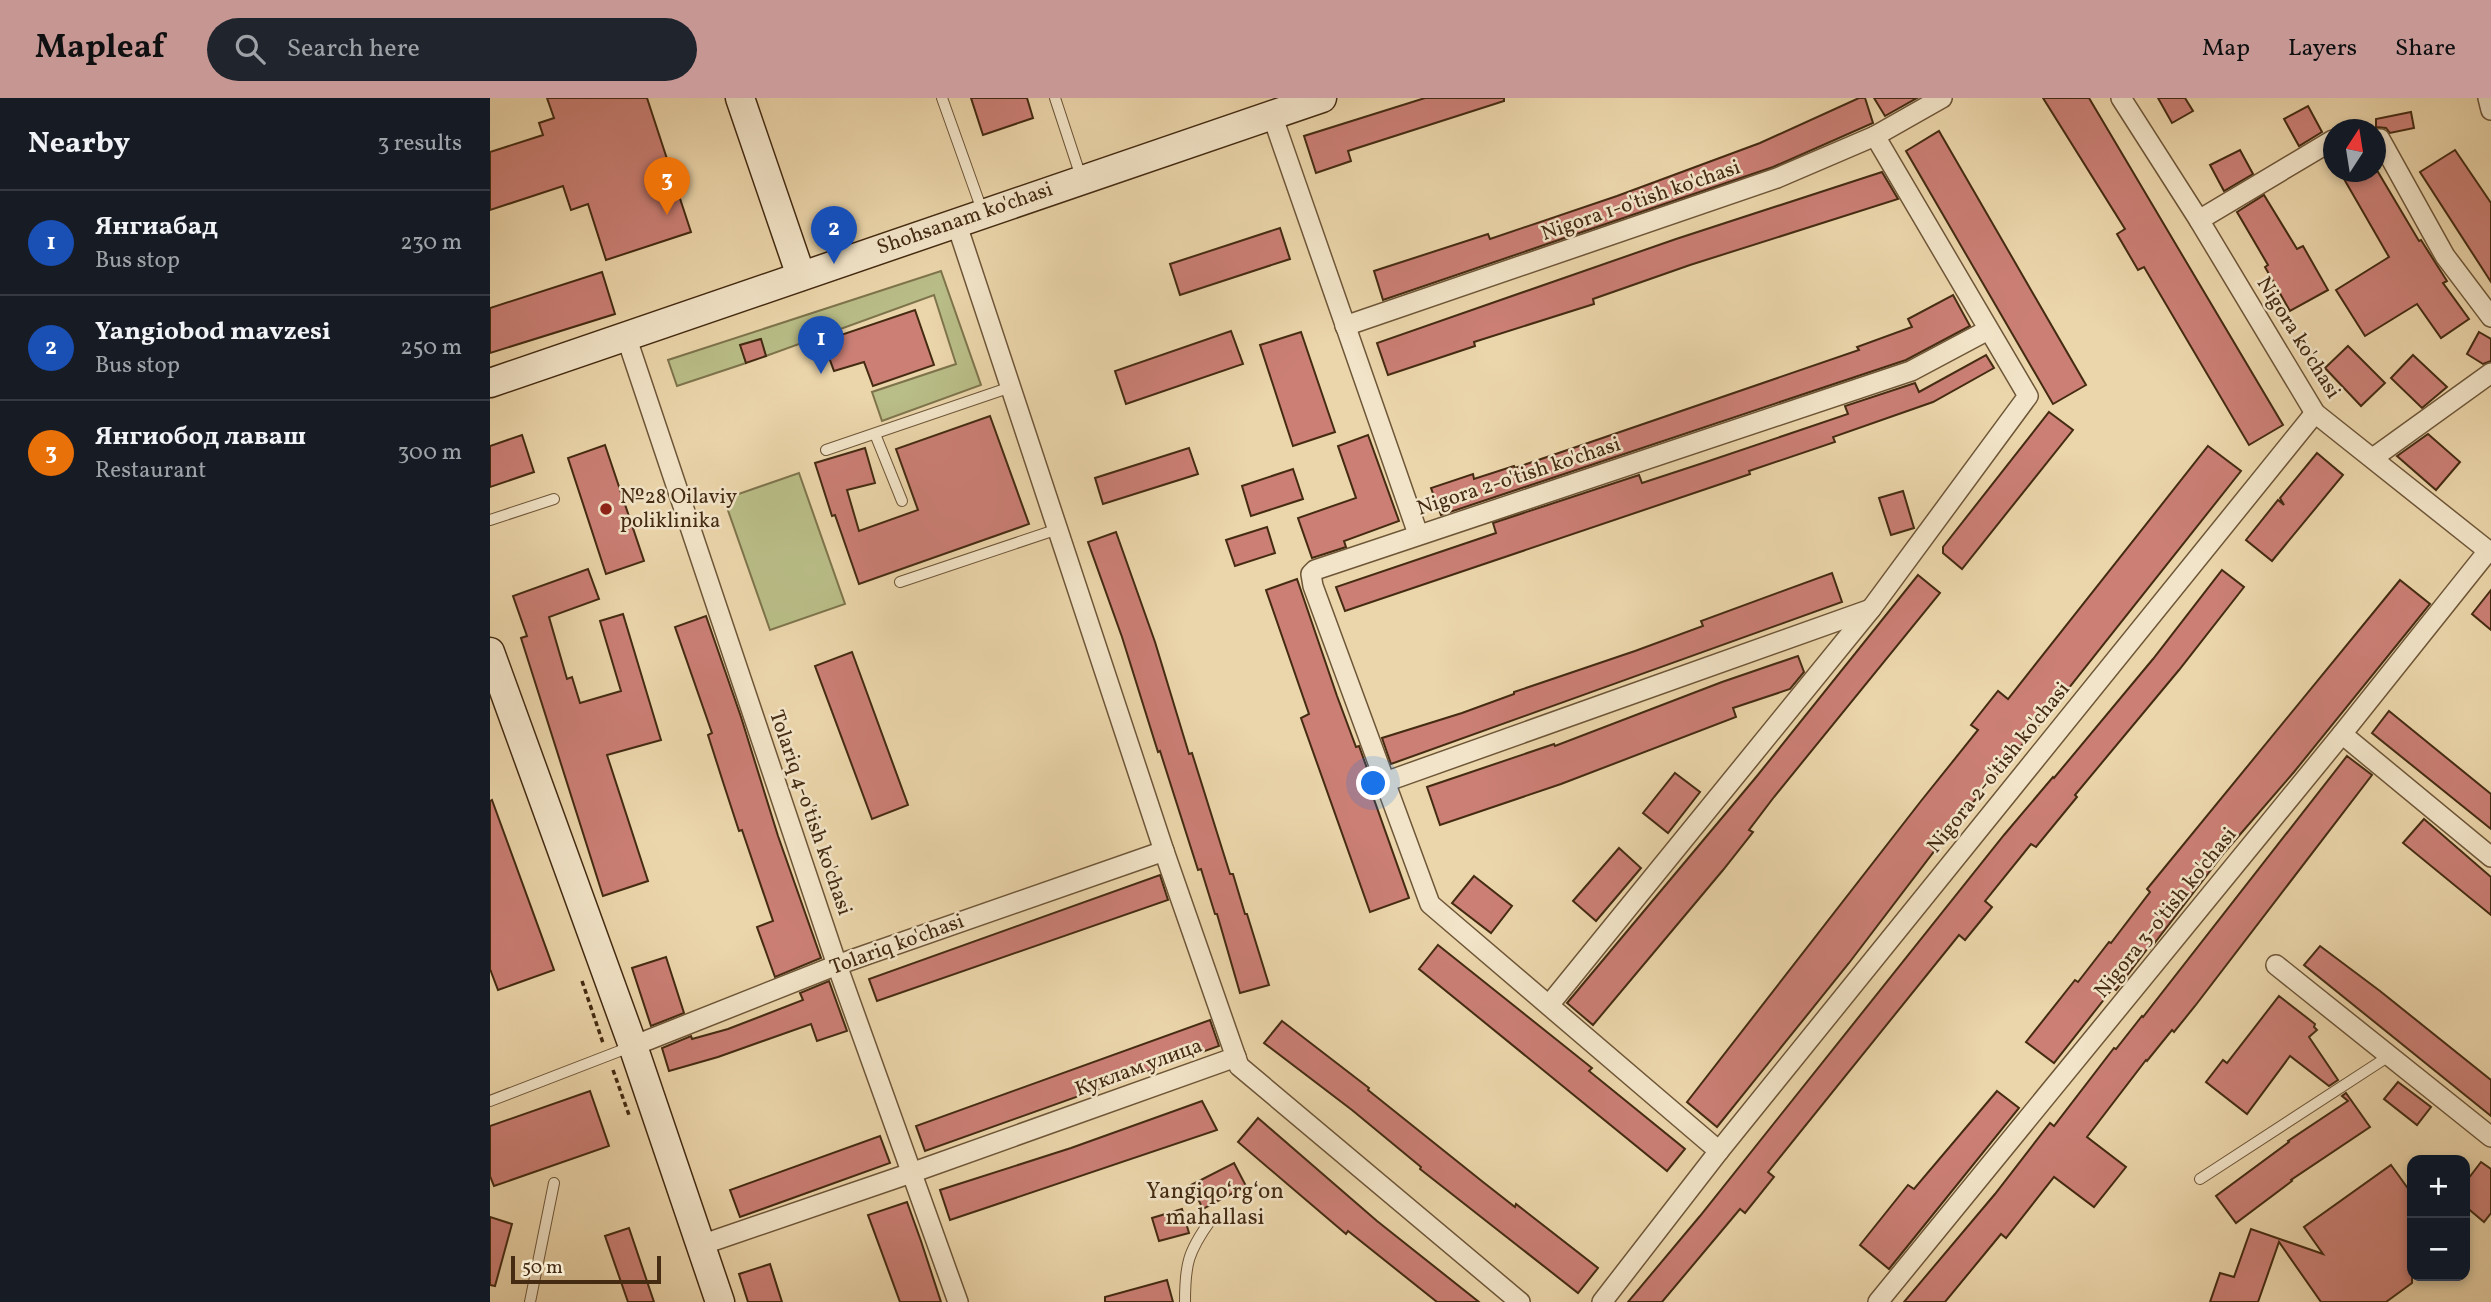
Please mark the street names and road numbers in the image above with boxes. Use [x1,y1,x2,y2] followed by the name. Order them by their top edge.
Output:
[1537,153,1745,249] street label: Nigora 1-o'tish ko'chasi
[873,175,1057,263] street label: Shohsanam ko'chasi
[2249,271,2347,405] street label: Nigora ko'chasi
[1413,430,1625,524] street label: Nigora 2-o'tish ko'chasi
[1921,676,2077,860] street label: Nigora 2-o'tish ko'chasi
[761,707,859,919] street label: Tolariq 4-o'tish ko'chasi
[2088,821,2244,1005] street label: Nigora 3-o'tish ko'chasi
[826,907,968,983] street label: Tolariq ko'chasi
[1071,1032,1207,1104] street label: Куклам улица

